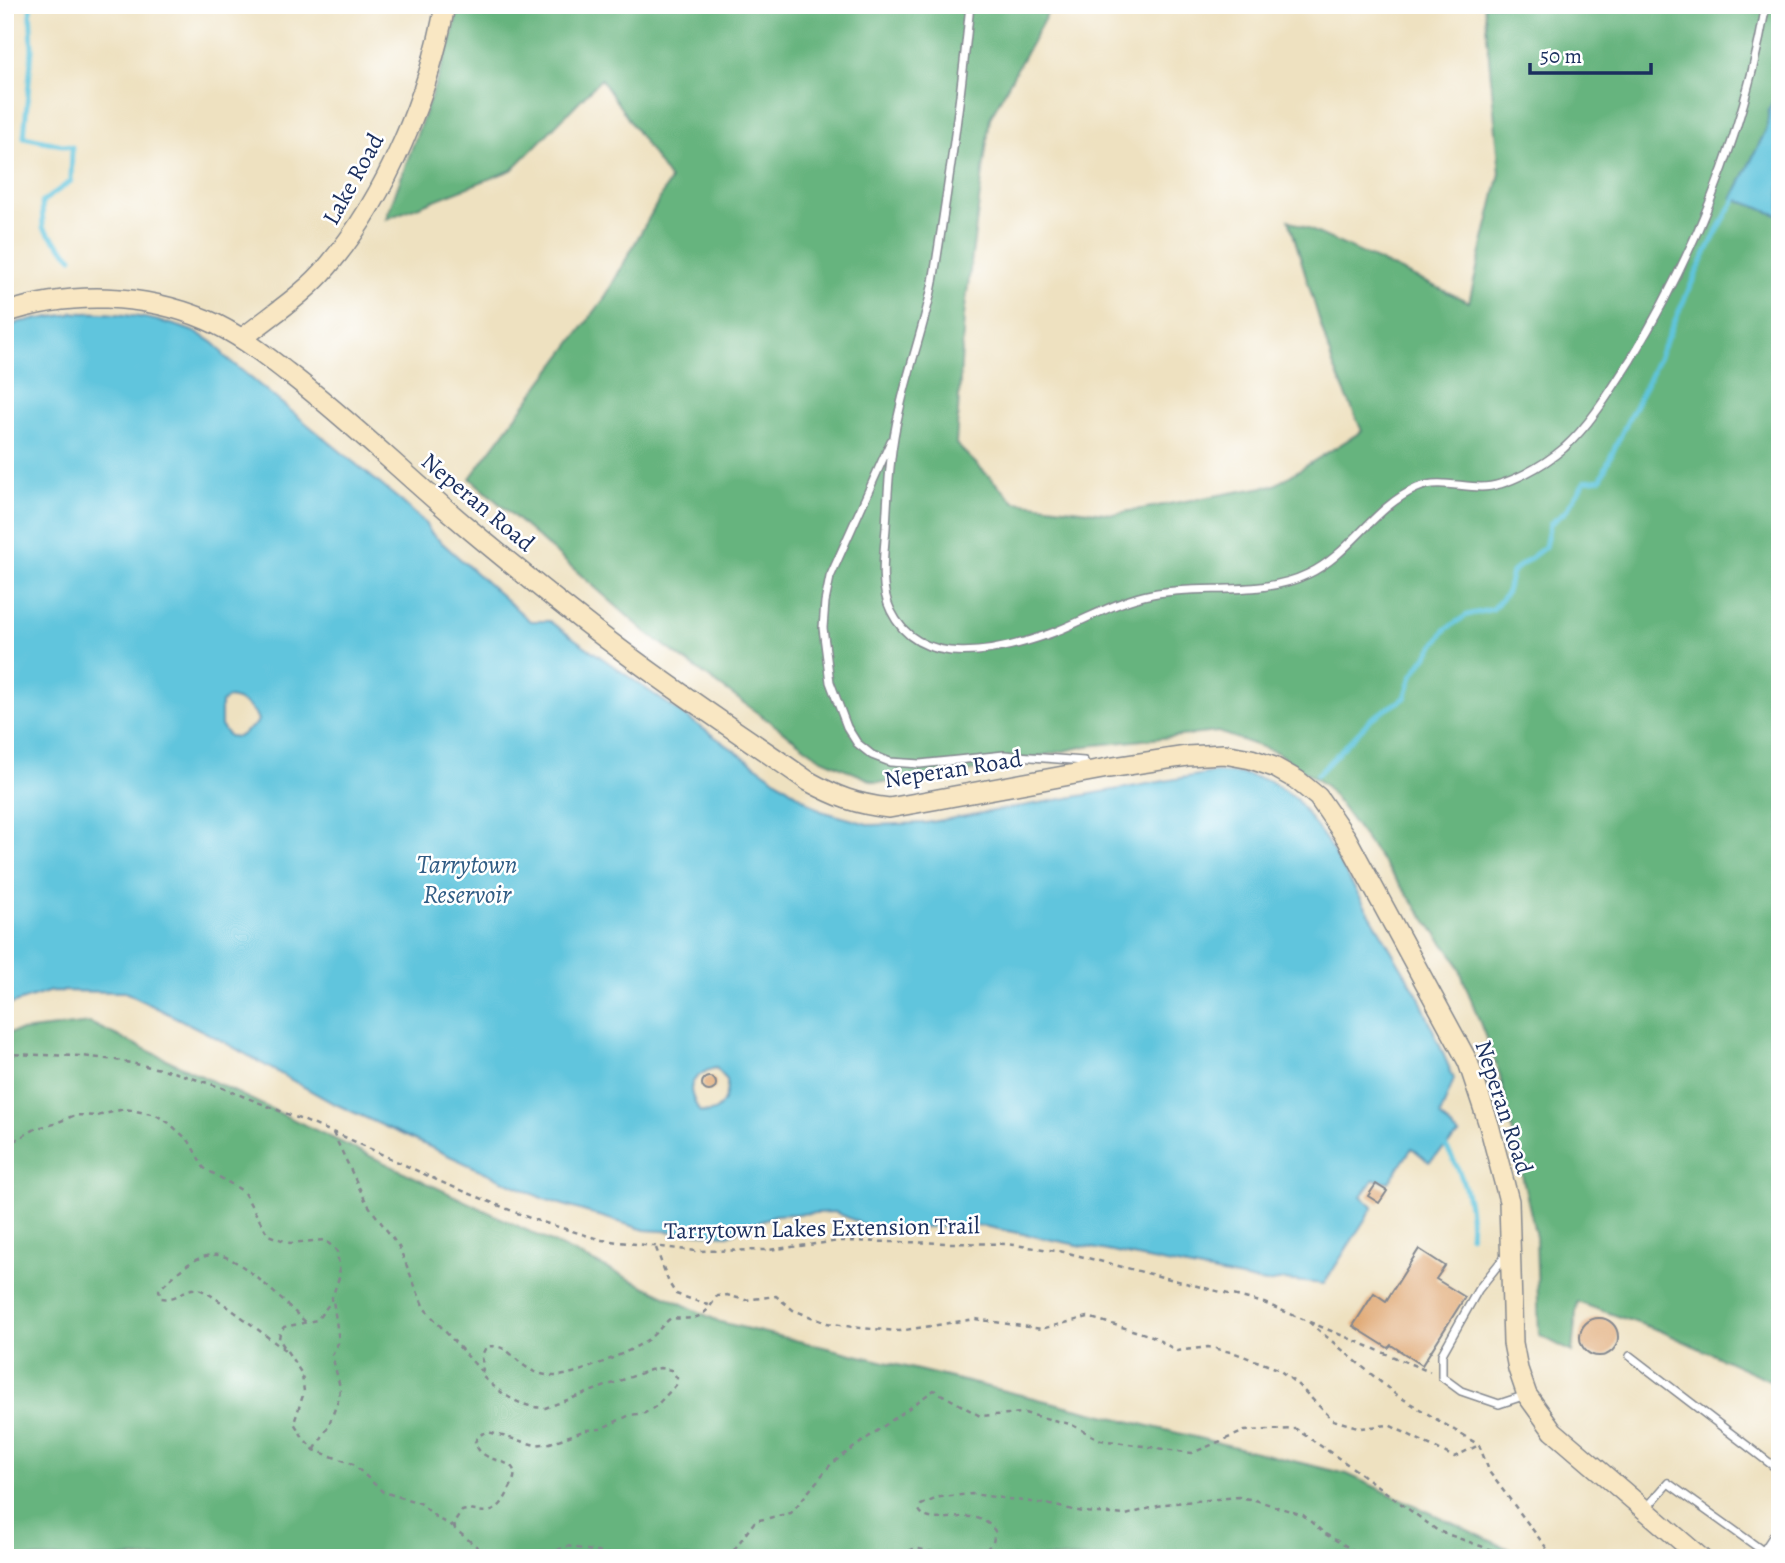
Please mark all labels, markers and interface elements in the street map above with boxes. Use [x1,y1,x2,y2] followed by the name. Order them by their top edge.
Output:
[1530,32,1650,76] scale bar
[1540,42,1582,70] text: 50 m
[315,127,391,231] street label: Lake Road
[414,445,542,559] street label: Neperan Road
[882,742,1024,796] street label: Neperan Road
[417,847,517,912] water label: Tarrytown Reservoir
[1467,1036,1541,1178] street label: Neperan Road
[664,1209,980,1247] street label: Tarrytown Lakes Extension Trail

